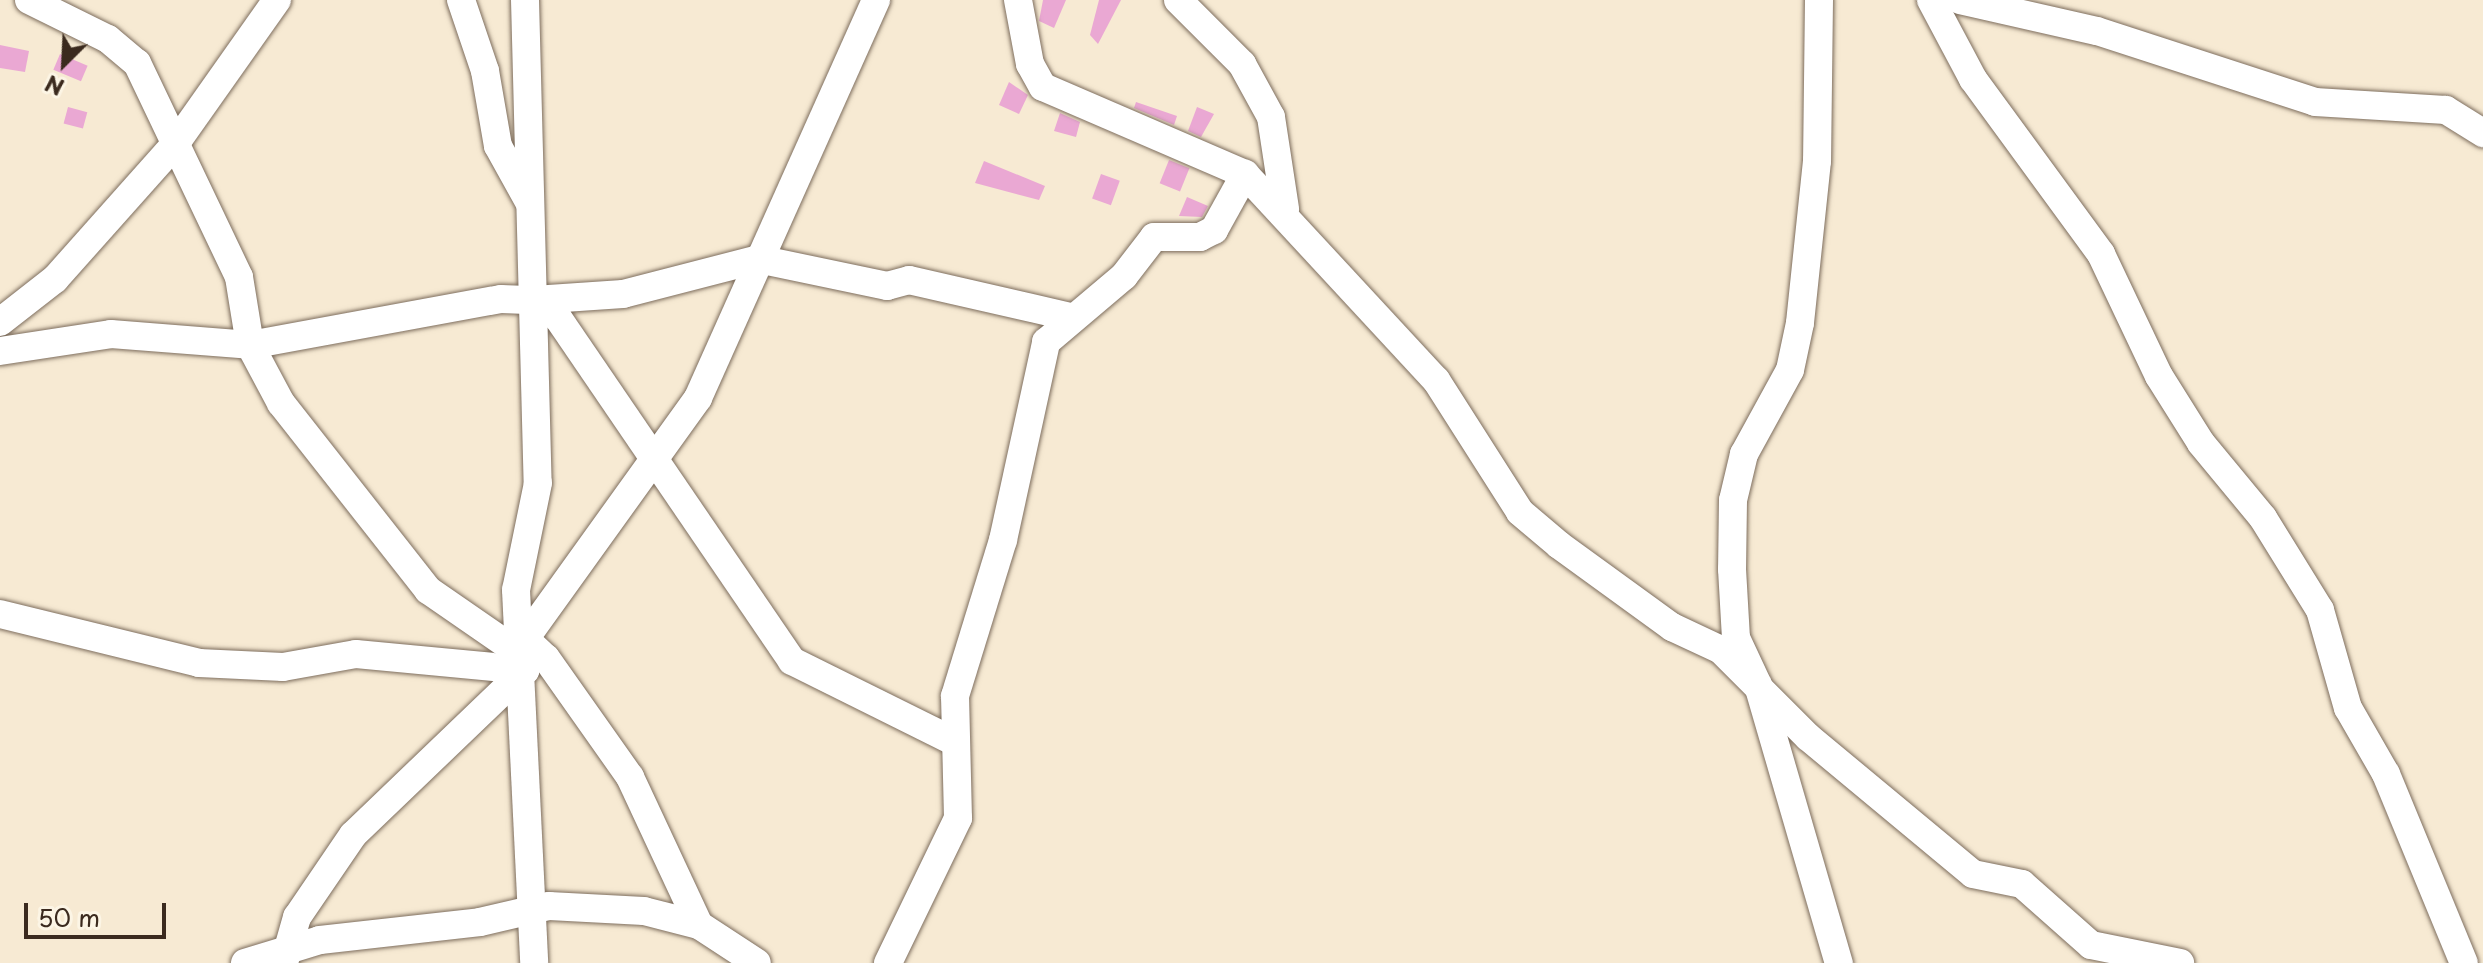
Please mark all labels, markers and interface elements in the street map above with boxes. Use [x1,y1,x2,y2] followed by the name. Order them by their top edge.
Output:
[24,24,104,104] north arrow
[39,68,69,105] text: N
[28,887,170,937] scale bar
[38,899,100,935] text: 50 m

